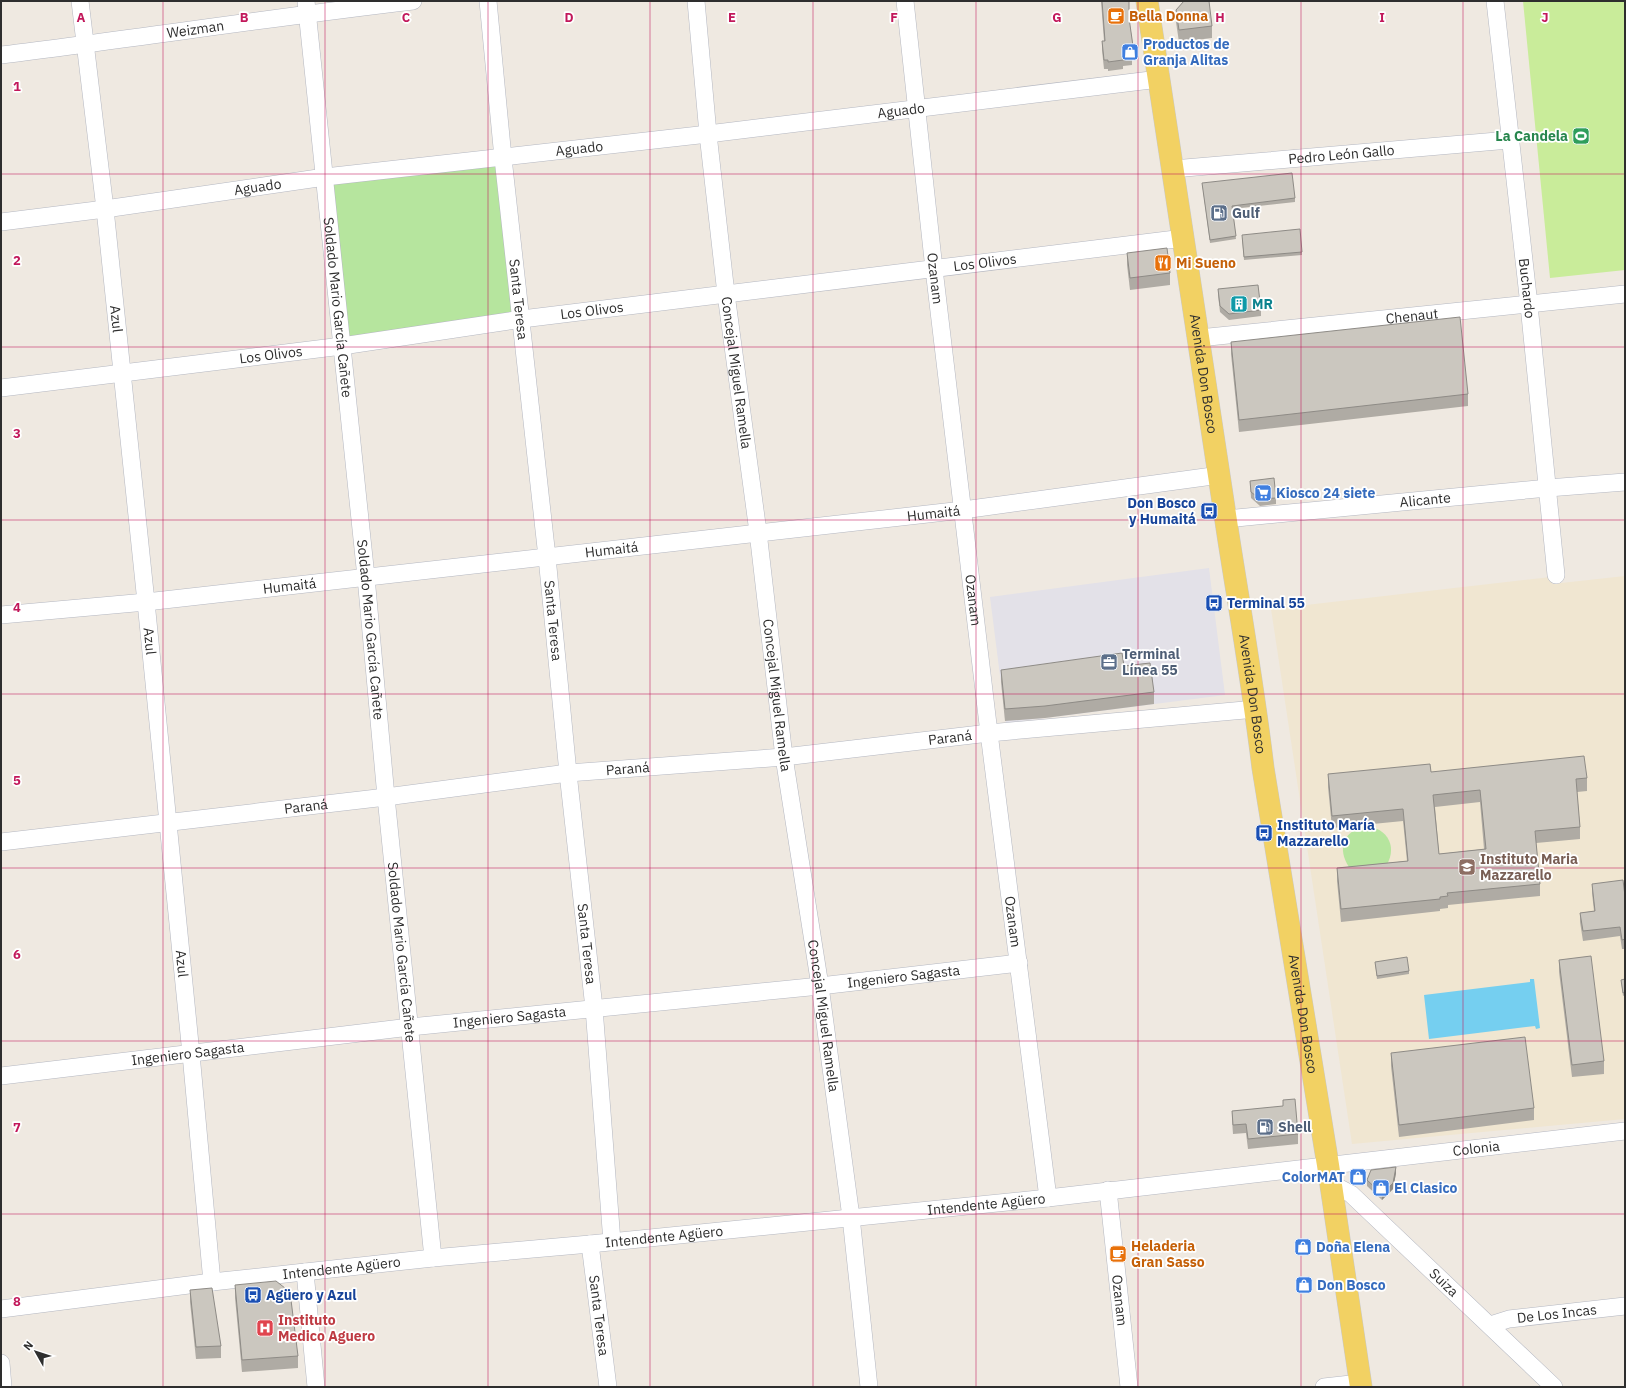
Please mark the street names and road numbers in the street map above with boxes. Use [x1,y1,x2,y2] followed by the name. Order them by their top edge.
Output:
[166,16,225,42] street label: Weizman
[876,99,926,122] street label: Aguado
[555,137,604,160] street label: Aguado
[1288,141,1395,168] street label: Pedro León Gallo
[233,174,283,199] street label: Aguado
[320,216,356,399] street label: Soldado Mario García Cañete
[952,250,1018,275] street label: Los Olivos
[923,252,947,305] street label: Ozanam
[1515,257,1539,319] street label: Buchardo
[505,258,532,341] street label: Santa Teresa
[717,295,756,451] street label: Concejal Miguel Ramella
[559,298,625,323] street label: Los Olivos
[106,304,127,334] street label: Azul
[1385,304,1439,328] street label: Chenaut
[1186,313,1222,435] street label: Avenida Don Bosco
[238,342,304,368] street label: Los Olivos
[1399,488,1452,511] street label: Alicante
[906,501,962,525] street label: Humaitá
[353,538,388,721] street label: Soldado Mario García Cañete
[584,538,640,562] street label: Humaitá
[961,573,985,627] street label: Ozanam
[262,574,318,598] street label: Humaitá
[540,579,566,662] street label: Santa Teresa
[759,618,795,773] street label: Concejal Miguel Ramella
[140,627,160,656] street label: Azul
[1235,633,1270,755] street label: Avenida Don Bosco
[927,726,973,749] street label: Paraná
[605,758,651,779] street label: Paraná
[283,795,329,818] street label: Paraná
[384,861,420,1044] street label: Soldado Mario García Cañete
[1001,895,1025,948] street label: Ozanam
[573,902,600,986] street label: Santa Teresa
[804,938,843,1094] street label: Concejal Miguel Ramella
[172,949,192,978] street label: Azul
[1285,953,1322,1075] street label: Avenida Don Bosco
[846,961,961,992] street label: Ingeniero Sagasta
[452,1002,567,1032] street label: Ingeniero Sagasta
[130,1038,246,1069] street label: Ingeniero Sagasta
[1452,1137,1501,1160] street label: Colonia
[926,1189,1046,1219] street label: Intendente Agüero
[604,1222,724,1251] street label: Intendente Agüero
[282,1253,402,1283] street label: Intendente Agüero
[1426,1264,1463,1301] street label: Suiza
[585,1274,613,1357] street label: Santa Teresa
[1108,1274,1131,1327] street label: Ozanam
[1516,1300,1598,1327] street label: De Los Incas

